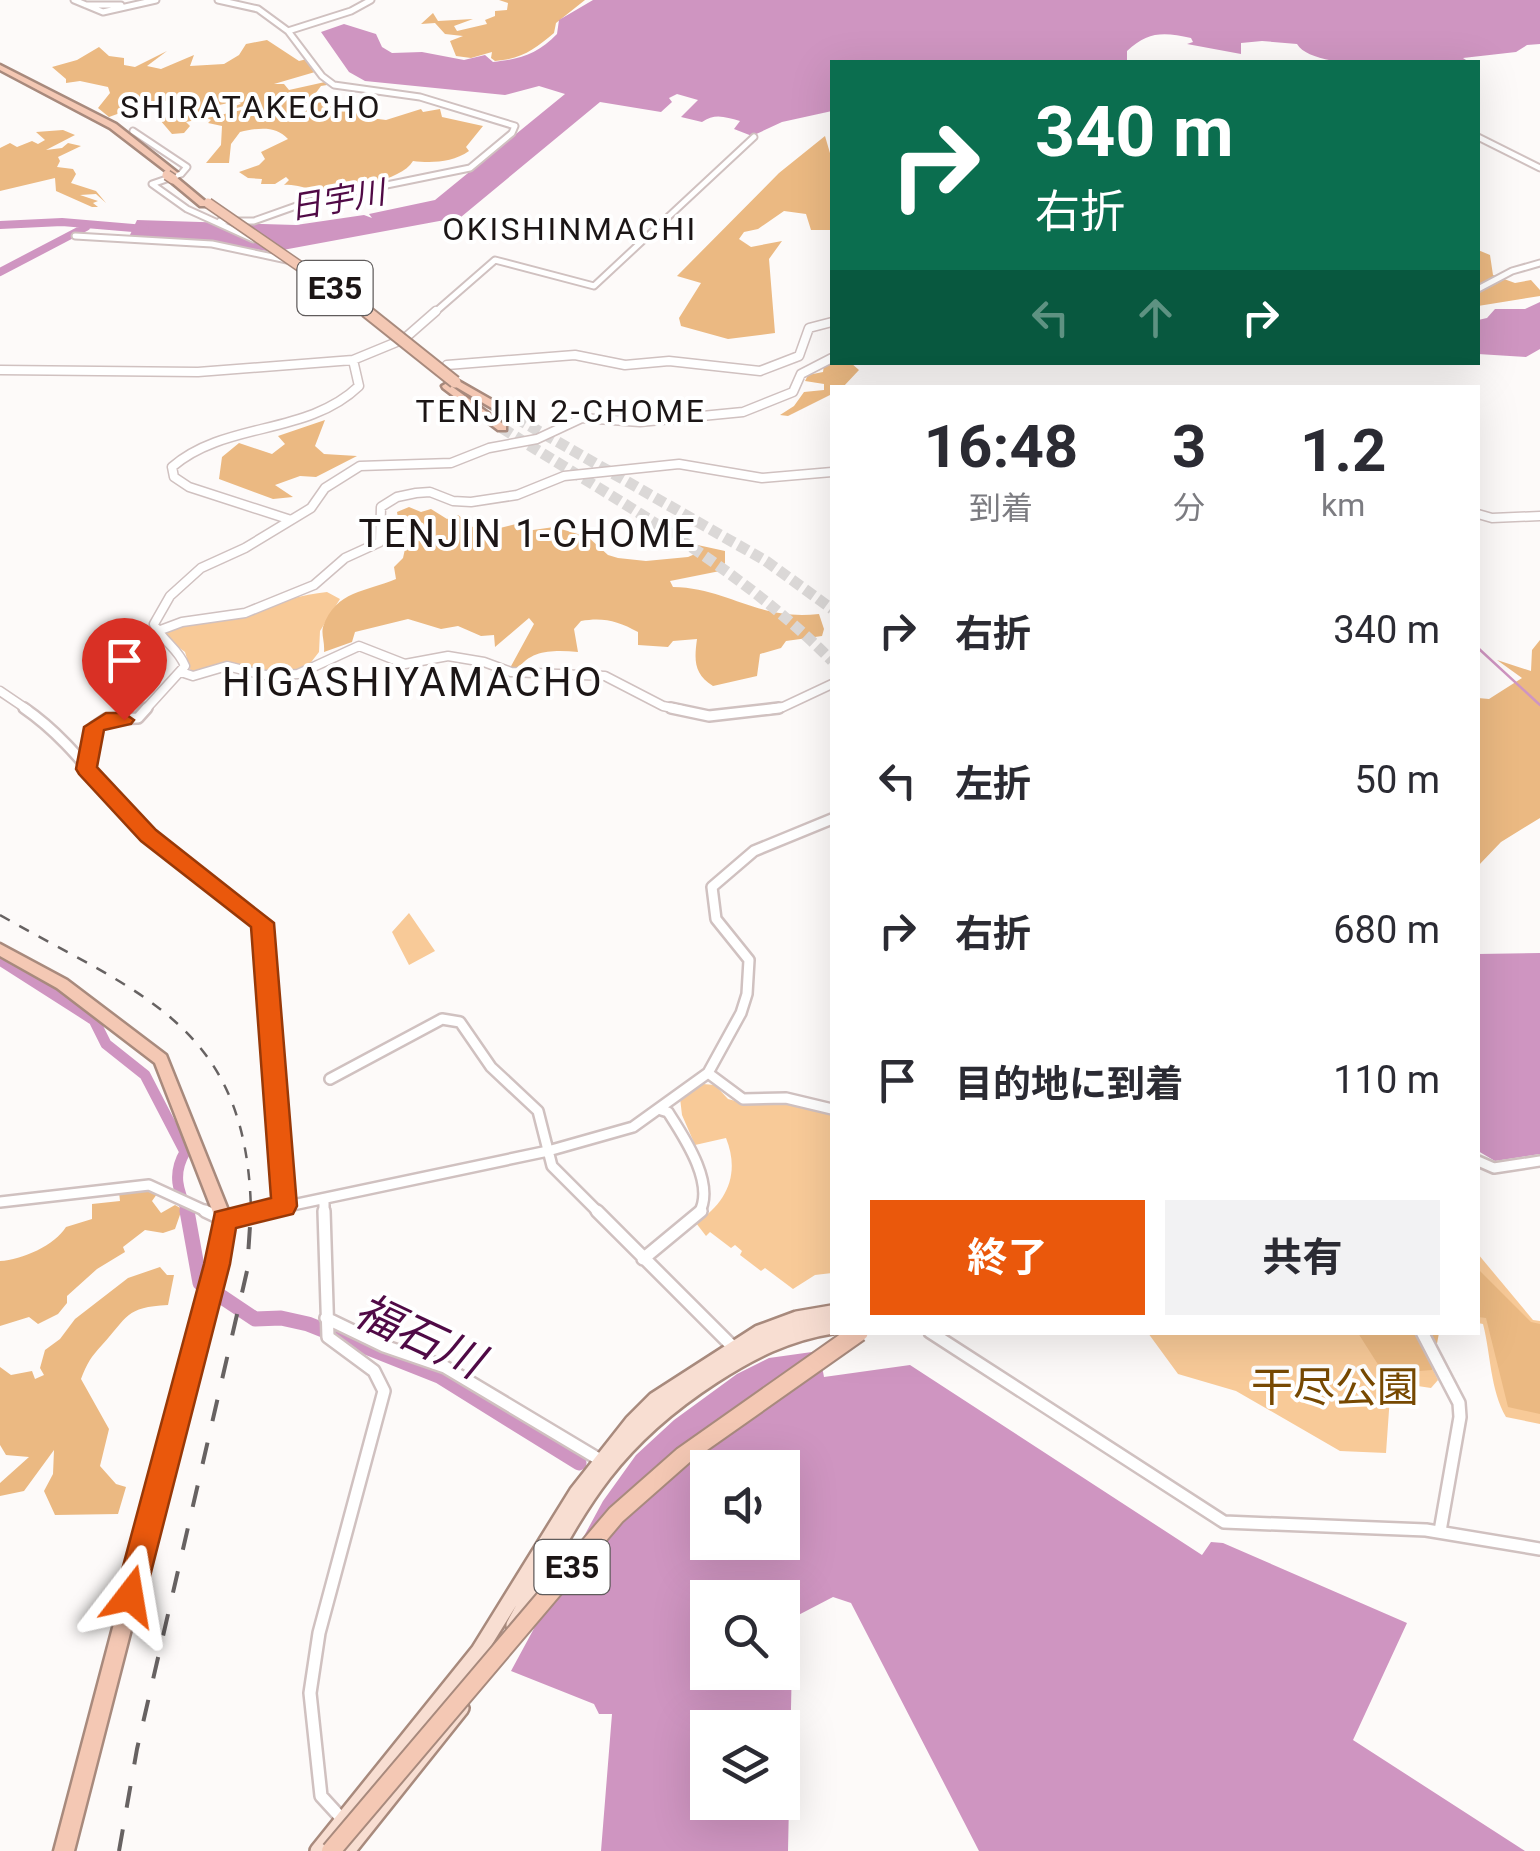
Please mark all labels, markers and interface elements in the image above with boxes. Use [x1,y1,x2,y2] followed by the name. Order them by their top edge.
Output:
[120,88,382,126] district label: SHIRATAKECHO
[1035,91,1234,173] text: 340 m
[870,100,1000,230] icon: right
[286,172,391,227] water label: 日宇川
[1035,185,1125,238] text: 右折
[442,210,698,248] district label: OKISHINMACHI
[298,261,372,315] road number: E35
[1023,290,1078,345] icon: left
[1128,290,1183,345] icon: ahead
[1233,290,1288,345] icon: right
[416,392,706,430] district label: TENJIN 2-CHOME
[924,411,1078,482] text: 16:48
[1172,411,1206,482] text: 3
[1300,415,1386,486] text: 1.2
[1321,486,1365,524] text: km
[969,489,1033,527] text: 到着
[1173,489,1205,527] text: 分
[359,512,697,556] district label: TENJIN 1-CHOME
[870,603,925,658] icon: right
[1333,608,1440,652] text: 340 m
[955,612,1031,656] text: 右折
[82,618,167,721] pin
[97,633,152,688] icon: arrive
[222,659,604,706] district label: HIGASHIYAMACHO
[870,753,925,808] icon: left
[1355,758,1440,802] text: 50 m
[955,762,1031,806] text: 左折
[870,903,925,958] icon: right
[1333,908,1440,952] text: 680 m
[955,912,1031,956] text: 右折
[870,1053,925,1108] icon: arrive
[1333,1058,1440,1102] text: 110 m
[955,1062,1183,1106] text: 目的地に到着
[870,1200,1145,1315] button: 終了
[1165,1200,1440,1315] button: 共有
[347,1283,495,1390] water label: 福石川
[1251,1363,1419,1412] park label: 干尽公園
[690,1450,800,1820] map controls
[690,1450,800,1560] button: sound
[534,1540,610,1594] road number: E35
[78,1544,182,1648] position arrow
[690,1580,800,1690] button: search
[690,1710,800,1820] button: layers

